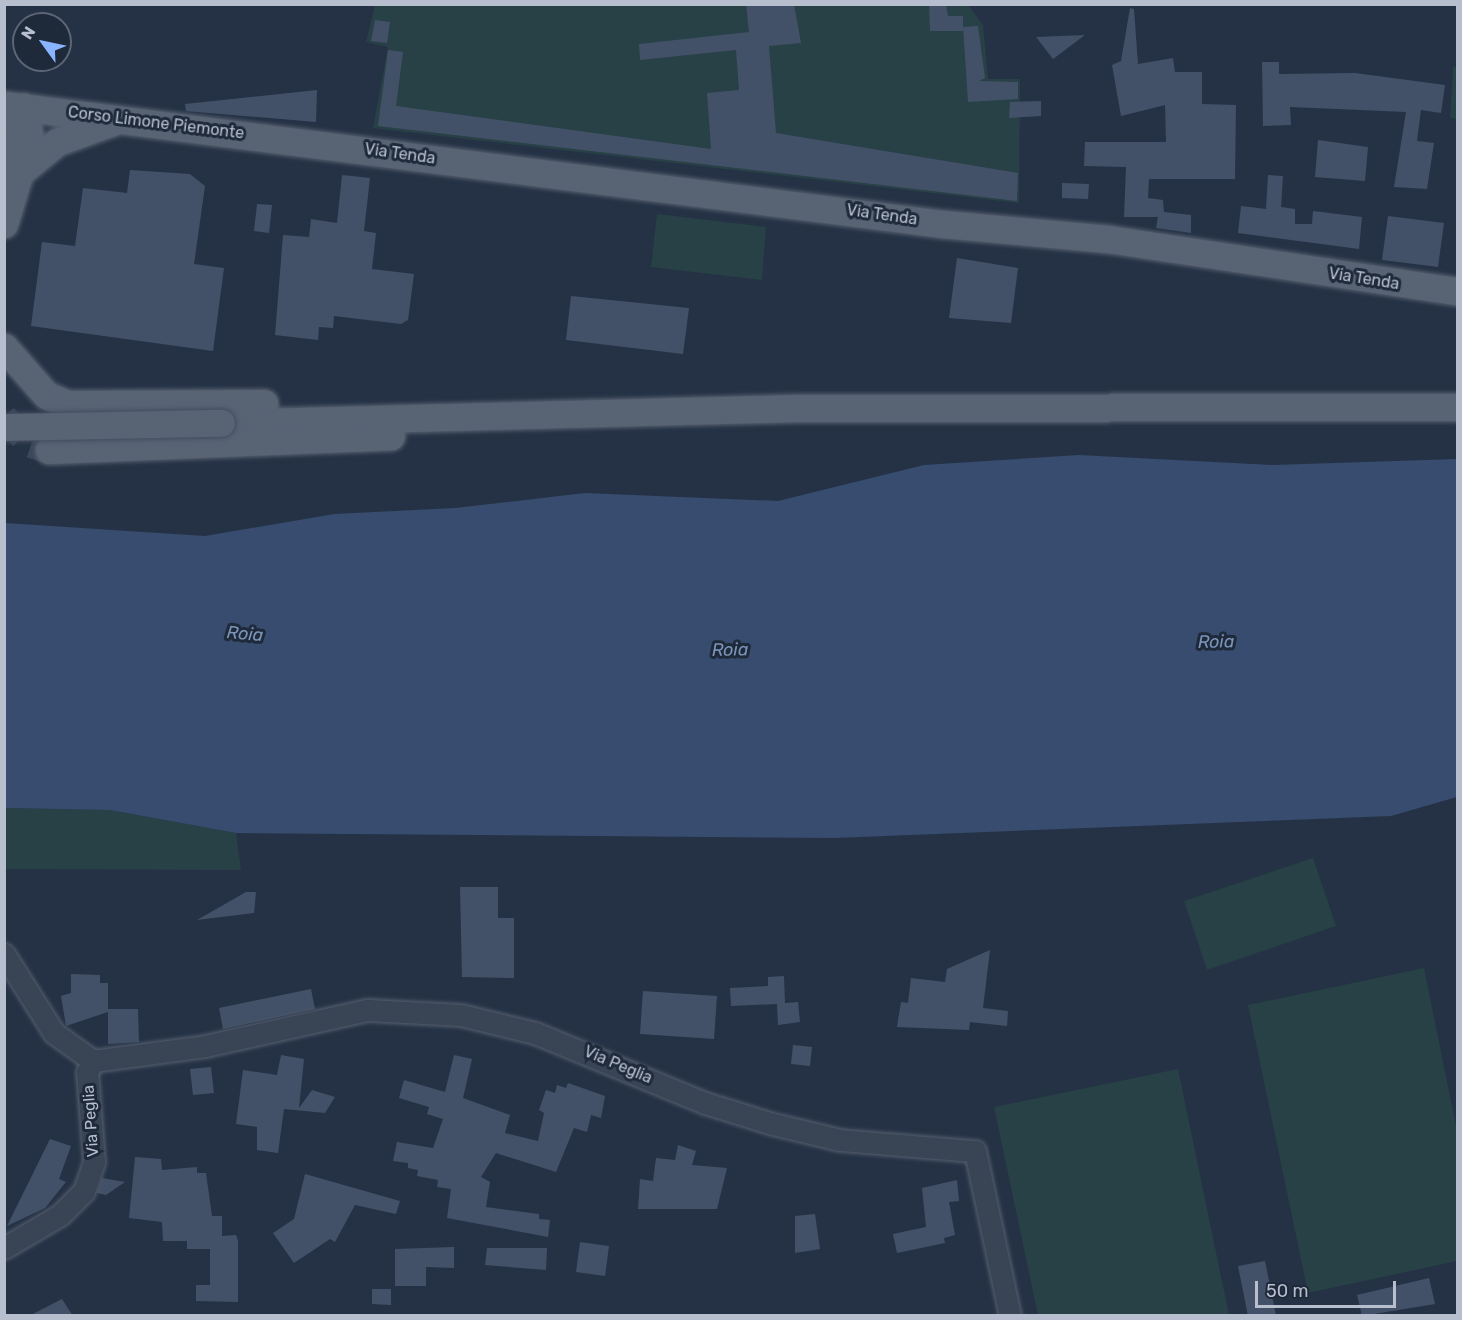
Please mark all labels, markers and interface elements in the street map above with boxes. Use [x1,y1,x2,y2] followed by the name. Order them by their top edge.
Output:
[12,12,72,72] north arrow
[17,23,39,43] text: N
[67,103,245,143] street label: Corso Limone Piemonte
[363,139,437,169] street label: Via Tenda
[845,200,919,230] street label: Via Tenda
[1327,264,1401,294] street label: Via Tenda
[226,622,264,646] water label: Roia
[1197,631,1235,653] water label: Roia
[711,639,749,661] water label: Roia
[581,1042,655,1088] street label: Via Peglia
[79,1084,103,1158] street label: Via Peglia
[1258,1269,1399,1307] scale bar
[1266,1280,1309,1302] text: 50 m

